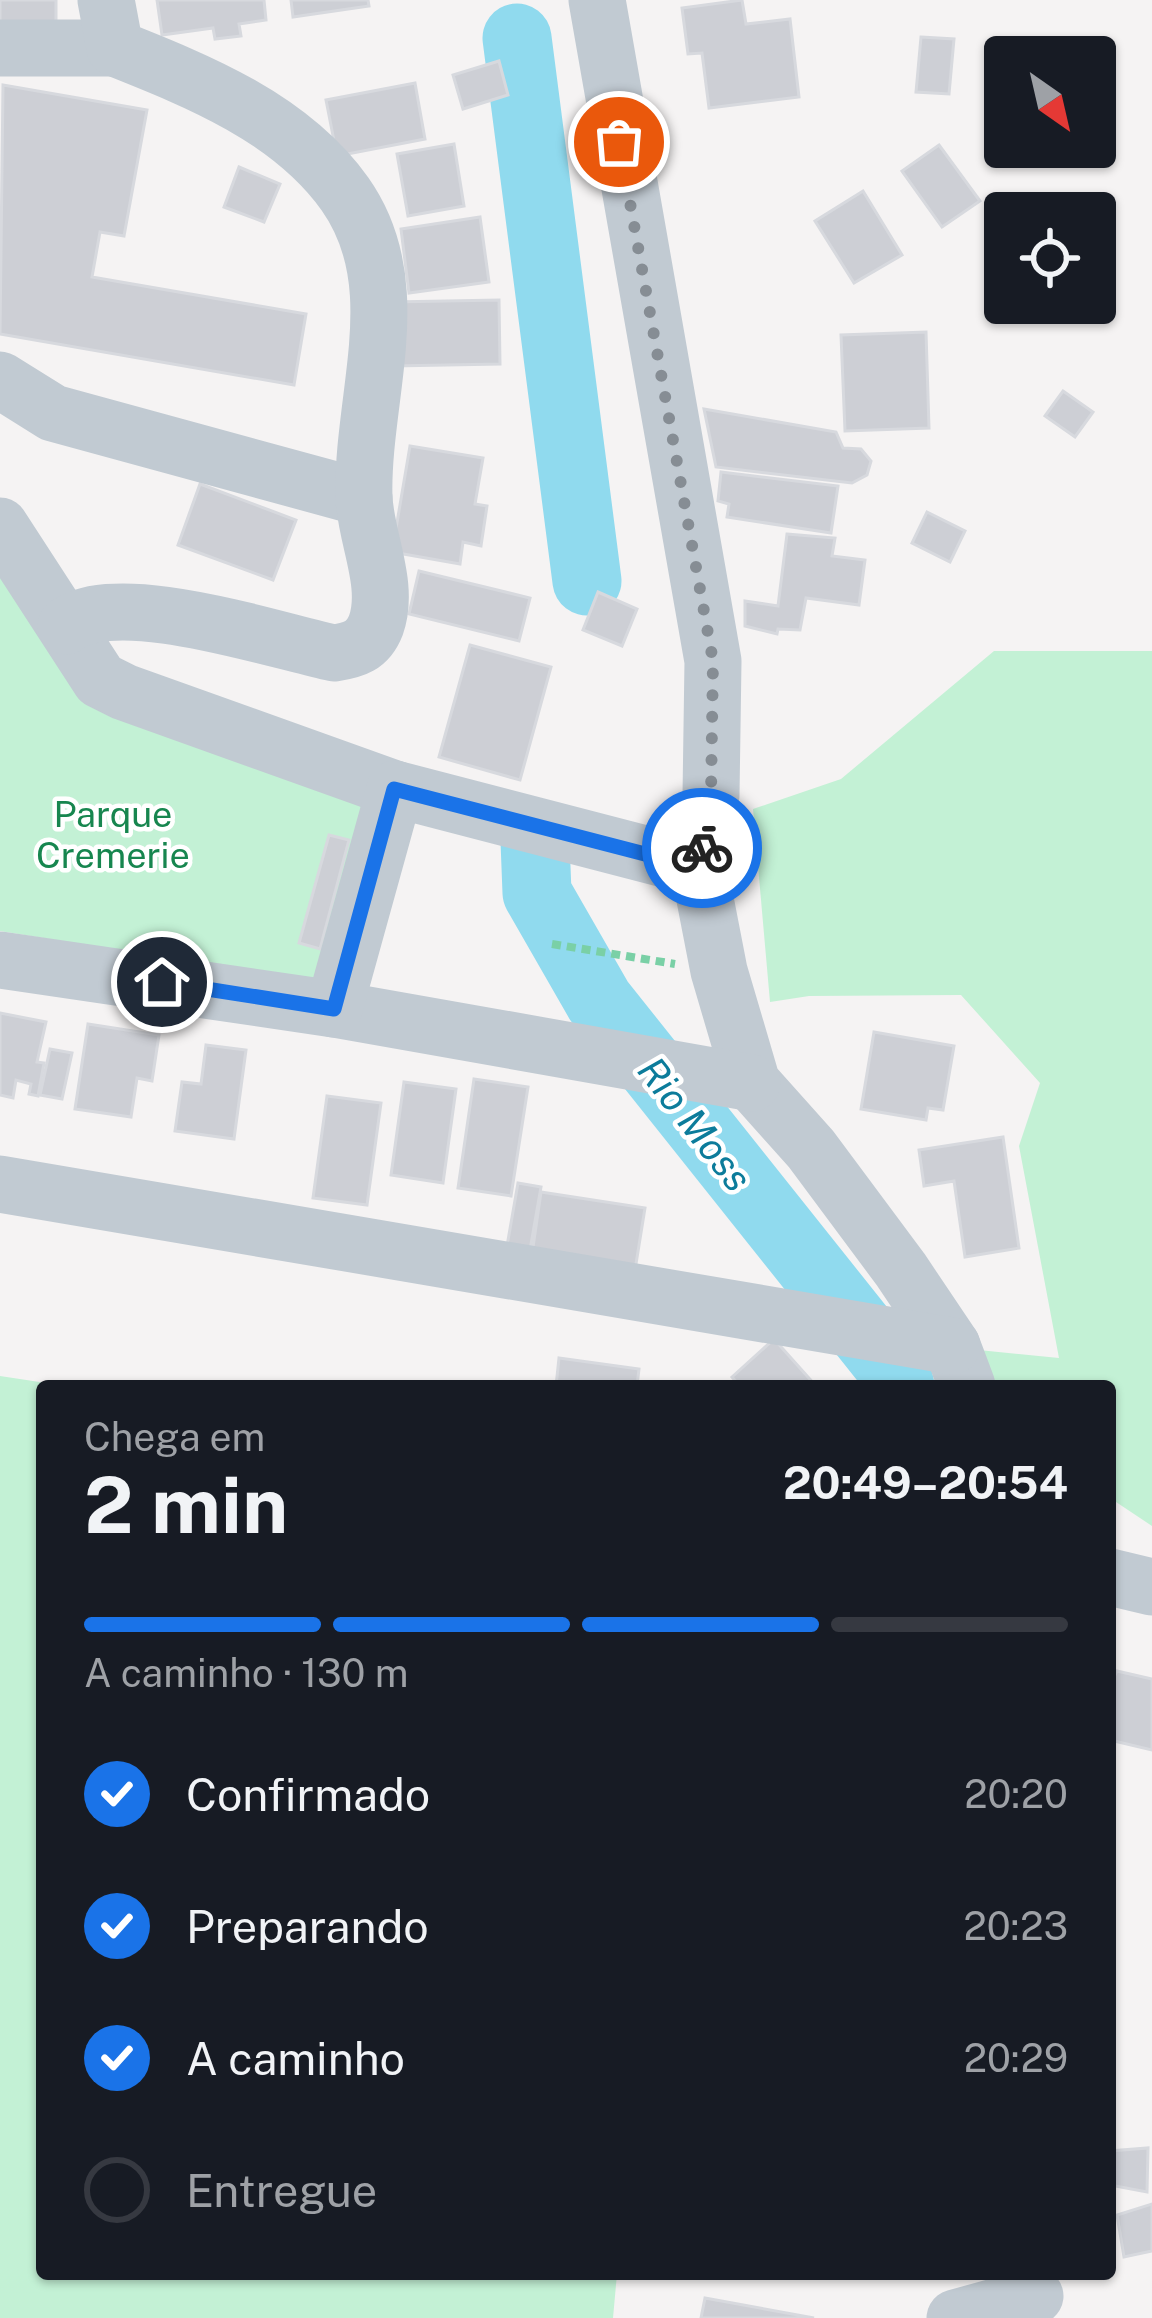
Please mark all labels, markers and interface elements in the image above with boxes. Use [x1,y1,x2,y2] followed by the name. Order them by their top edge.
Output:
[984,36,1116,168] north arrow
[984,36,1116,324] map controls
[568,91,670,193] pin
[586,109,652,175] icon: bag
[984,192,1116,324] button: locate
[642,788,762,908] courier
[36,793,190,876] park label: Parque Cremerie
[669,815,735,881] icon: bike
[111,931,213,1033] pin
[129,949,195,1015] icon: home
[629,1048,761,1200] water label: Rio Moss
[84,1414,265,1460] text: Chega em
[783,1456,1068,1509] text: 20:49–20:54
[84,1459,288,1551] text: 2 min
[84,1650,409,1696] text: A caminho · 130 m
[84,1761,150,1827] icon: check
[186,1768,430,1821] text: Confirmado
[964,1771,1068,1817] text: 20:20
[84,1893,150,1959] icon: check
[186,1900,429,1953] text: Preparando
[963,1903,1068,1949] text: 20:23
[84,2025,150,2091] icon: check
[186,2032,405,2085] text: A caminho
[964,2035,1068,2081] text: 20:29
[186,2164,377,2217] text: Entregue

